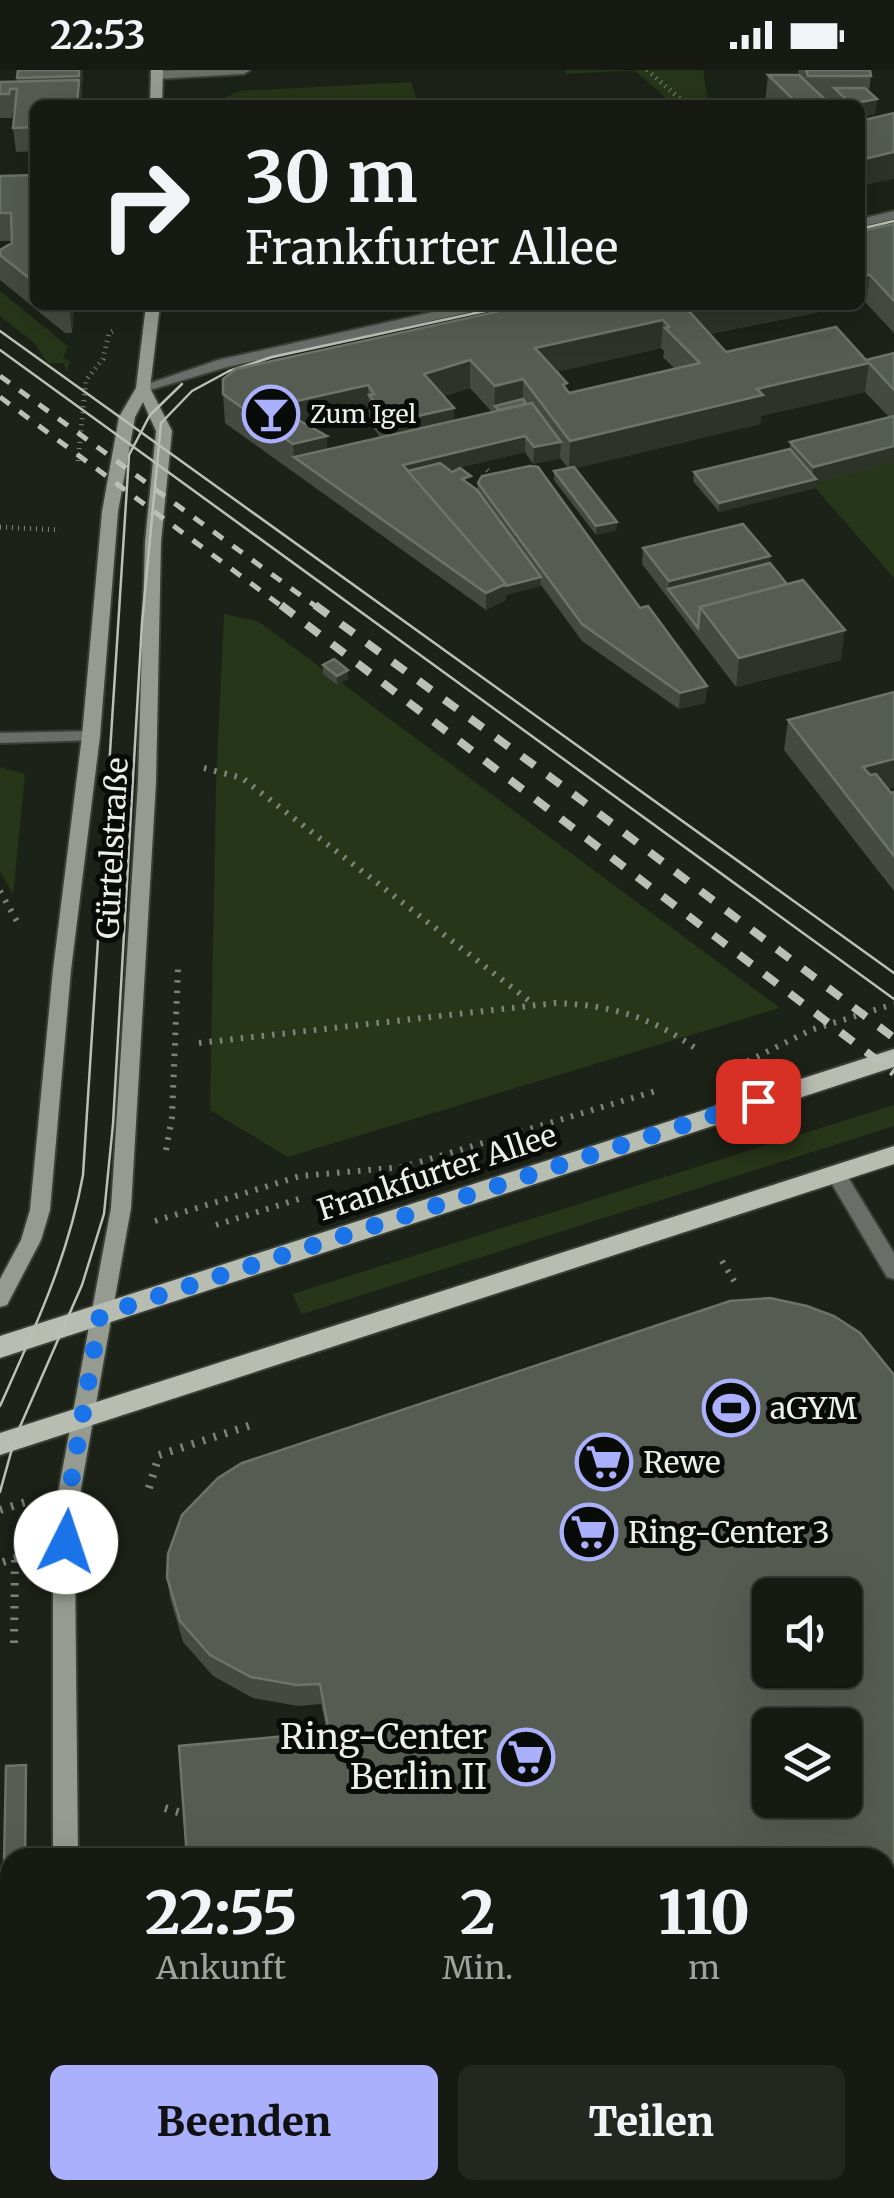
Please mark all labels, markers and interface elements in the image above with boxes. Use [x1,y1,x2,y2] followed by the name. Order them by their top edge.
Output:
[50,12,146,59] text: 22:53
[245,133,418,221] text: 30 m
[80,140,210,270] icon: right
[245,220,618,276] text: Frankfurter Allee
[241,384,301,444] bar icon: Zum Igel
[310,398,417,430] place label: Zum Igel
[88,756,136,940] street label: Gürtelstraße
[716,1059,801,1144] pin
[731,1074,786,1129] icon: arrive
[313,1115,561,1229] street label: Frankfurter Allee
[701,1378,761,1438] sports icon: aGYM
[770,1389,857,1427] place label: aGYM
[574,1432,634,1492] supermarket icon: Rewe
[643,1443,721,1481] place label: Rewe
[14,1490,118,1594] position arrow
[559,1502,619,1562] supermarket icon: Ring-Center 3
[628,1513,830,1551] place label: Ring-Center 3
[752,1578,862,1818] map controls
[752,1578,862,1688] button: sound
[752,1708,862,1818] button: layers
[280,1715,487,1799] place label: Ring-Center Berlin II
[496,1727,556,1787] supermarket icon: Ring-Center Berlin II
[145,1875,297,1950] text: 22:55
[460,1875,495,1950] text: 2
[658,1875,750,1950] text: 110
[156,1948,286,1988] text: Ankunft
[442,1948,513,1988] text: Min.
[688,1948,720,1988] text: m
[50,2065,438,2180] button: Beenden
[458,2065,845,2180] button: Teilen

